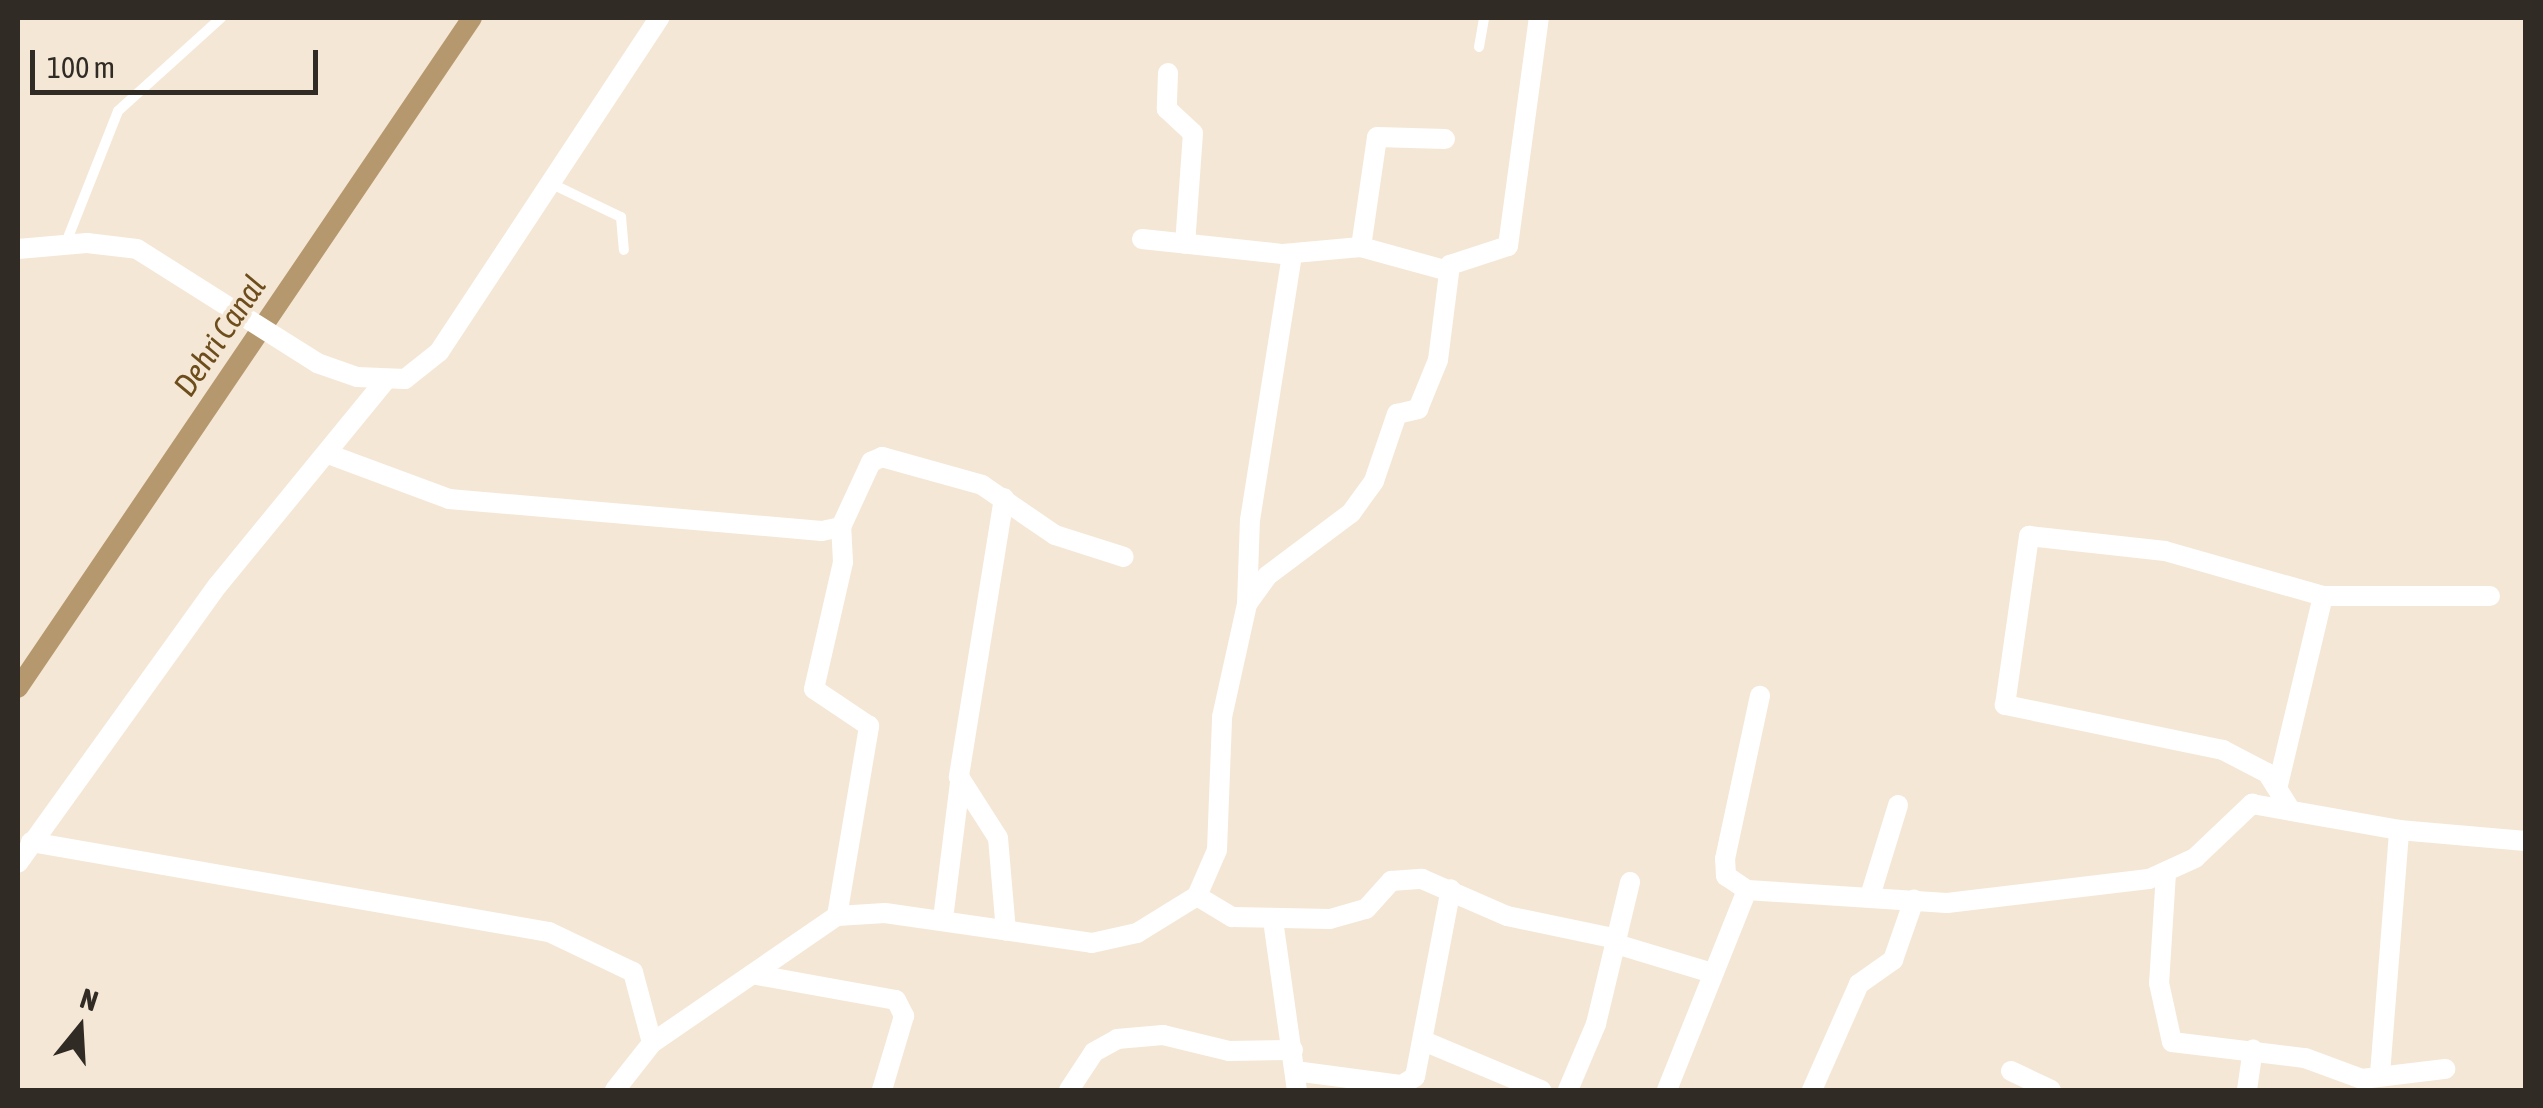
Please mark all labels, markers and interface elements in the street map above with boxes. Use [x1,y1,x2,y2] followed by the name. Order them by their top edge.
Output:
[35,30,322,92] scale bar
[47,50,115,84] text: 100 m
[166,268,274,404] water label: Dehri Canal
[30,978,130,1078] north arrow
[76,982,102,1017] text: N

